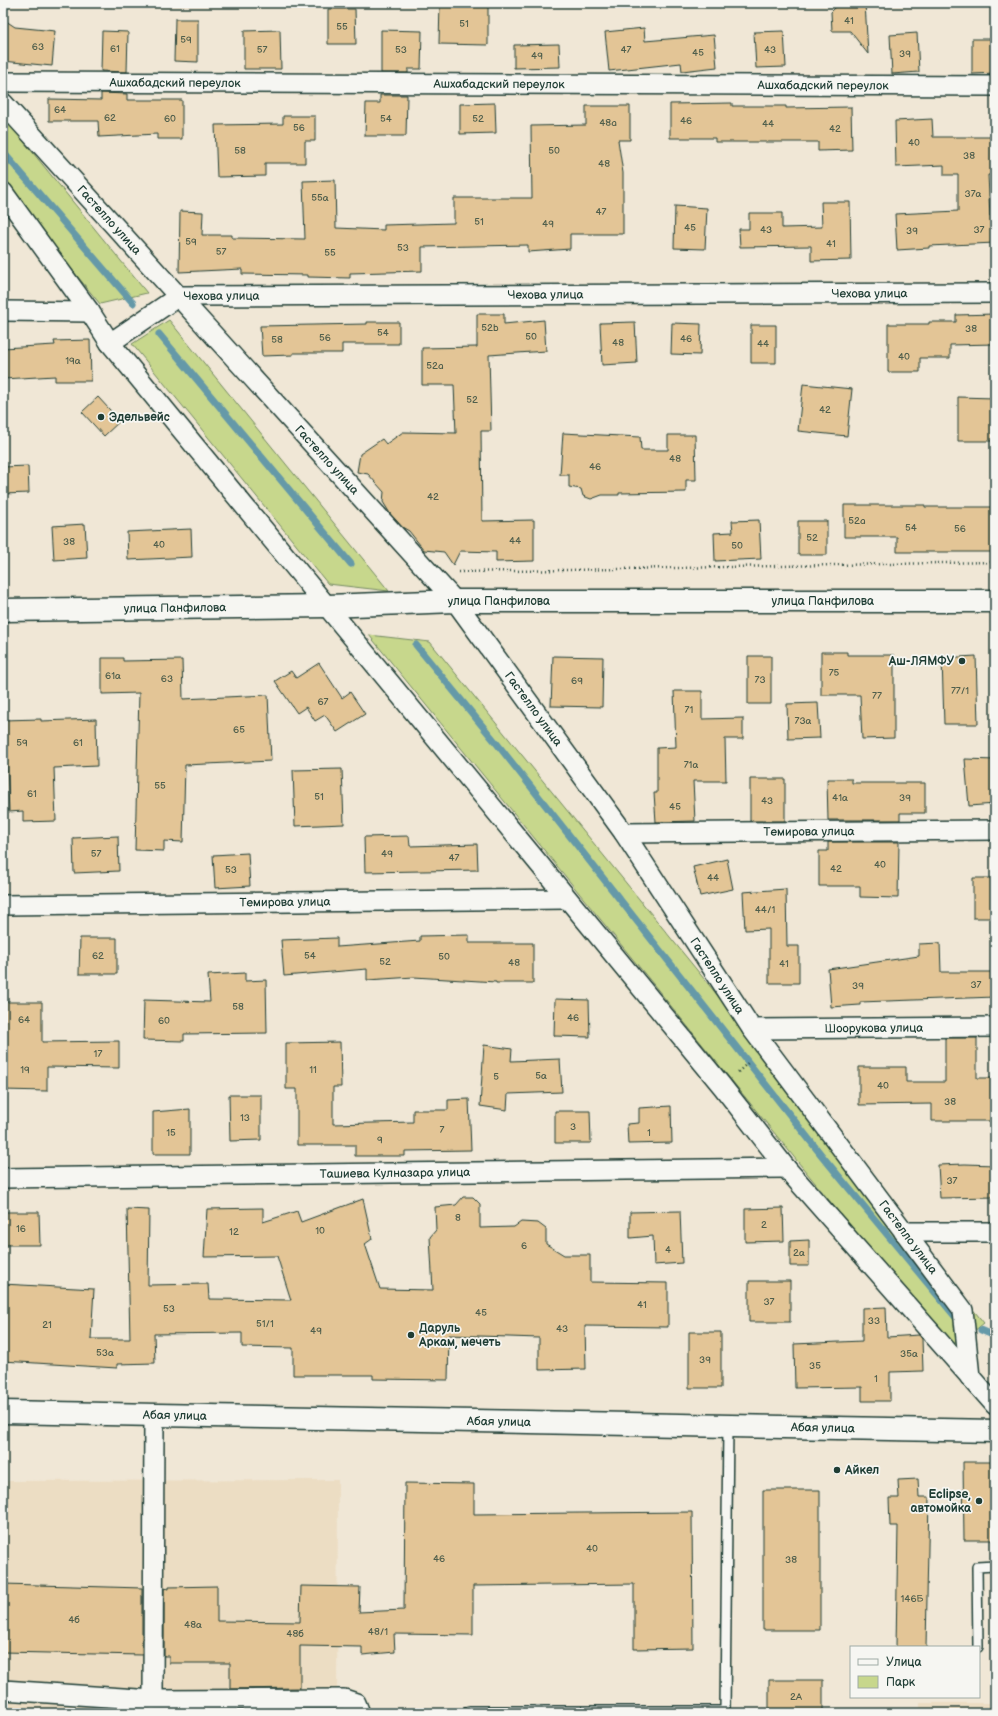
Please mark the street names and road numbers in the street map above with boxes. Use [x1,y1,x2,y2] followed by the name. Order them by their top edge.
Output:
[108,75,241,90] street label: Ашхабадский переулок
[432,76,565,92] street label: Ашхабадский переулок
[756,78,889,93] street label: Ашхабадский переулок
[74,182,144,258] street label: Гастелло улица
[831,286,908,301] street label: Чехова улица
[507,287,584,302] street label: Чехова улица
[183,288,260,303] street label: Чехова улица
[292,422,362,498] street label: Гастелло улица
[447,594,550,609] street label: улица Панфилова
[772,594,874,609] street label: улица Панфилова
[124,600,226,616] street label: улица Панфилова
[502,669,566,749] street label: Гастелло улица
[763,824,855,839] street label: Темирова улица
[239,894,331,910] street label: Темирова улица
[687,935,748,1017] street label: Гастелло улица
[825,1020,923,1036] street label: Шоорукова улица
[320,1165,470,1181] street label: Ташиева Кулназара улица
[876,1197,941,1277] street label: Гастелло улица
[142,1407,207,1423] street label: Абая улица
[466,1413,531,1430] street label: Абая улица
[790,1420,855,1436] street label: Абая улица

